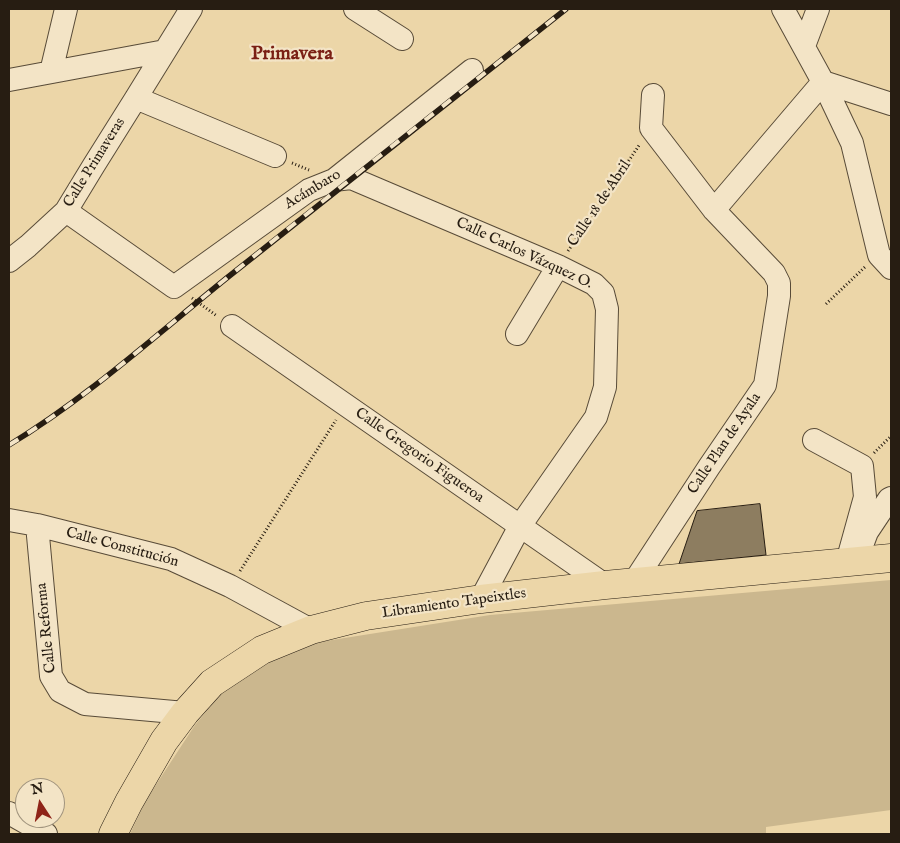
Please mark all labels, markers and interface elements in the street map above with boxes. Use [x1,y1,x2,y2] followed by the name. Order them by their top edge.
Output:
[251,43,333,67] district label: Primavera
[60,115,130,211] street label: Calle Primaveras
[565,157,635,251] street label: Calle 18 de Abril
[281,166,345,214] street label: Acámbaro
[453,214,595,294] street label: Calle Carlos Vázquez O.
[684,390,766,498] street label: Calle Plan de Ayala
[351,405,487,507] street label: Calle Gregorio Figueroa
[64,524,180,572] street label: Calle Constitución
[33,582,61,674] street label: Calle Reforma
[381,585,527,623] street label: Libramiento Tapeixtles
[15,778,65,828] north arrow
[30,779,45,799] text: N

